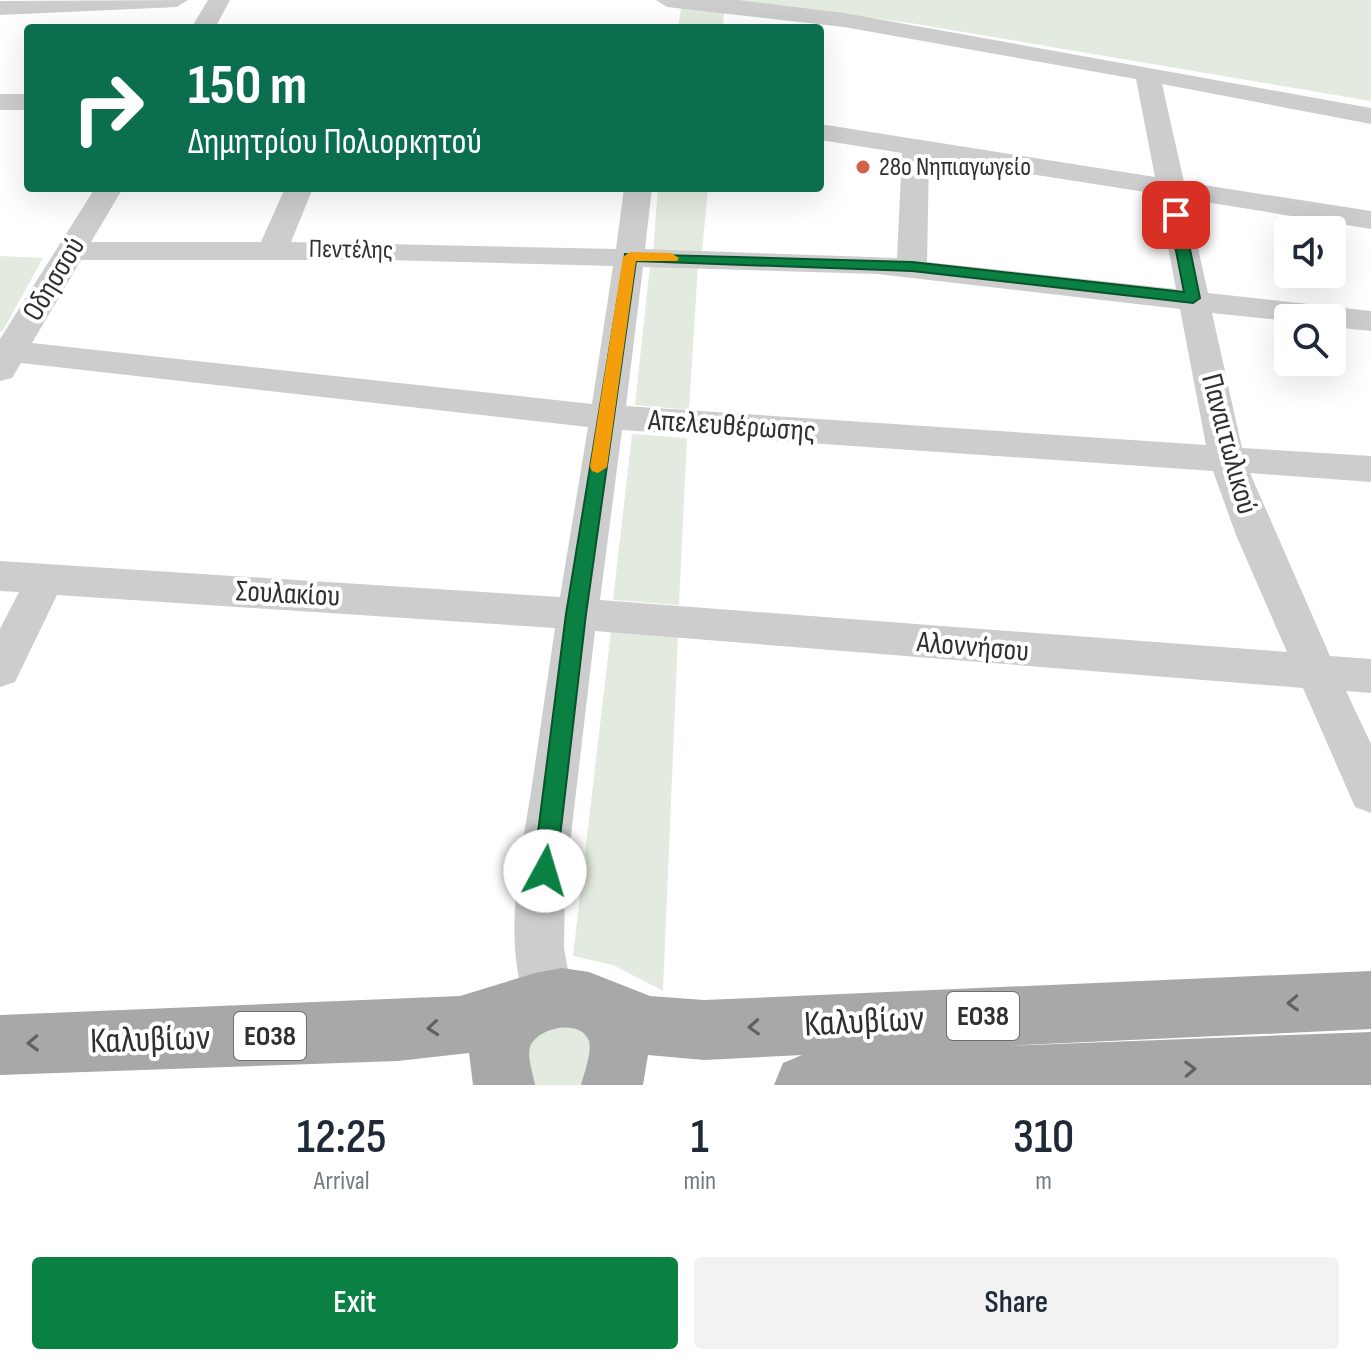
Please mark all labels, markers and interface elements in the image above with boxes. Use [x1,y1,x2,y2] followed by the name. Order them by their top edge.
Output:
[188,53,307,120] text: 150 m
[56,56,160,160] icon: right
[188,121,482,164] text: Δημητρίου Πολιορκητού
[879,152,1031,183] place label: 28ο Νηπιαγωγείο
[854,158,872,176] marker: 28ο Νηπιαγωγείο
[1142,181,1210,249] pin
[1154,193,1198,237] icon: arrive
[1274,216,1346,376] map controls
[1274,216,1346,288] button: sound
[15,231,93,327] street label: Οδησσού
[309,234,393,266] street label: Πεντέλης
[1274,304,1346,376] button: search
[1193,370,1265,518] street label: Παναιτωλικού
[646,402,817,450] street label: Απελευθέρωσης
[235,573,341,615] street label: Σουλακίου
[914,624,1031,670] street label: Αλοννήσου
[503,829,587,913] position arrow
[947,992,1019,1040] road number: ΕΟ38
[1286,994,1299,1011] one-way arrow
[803,997,925,1047] street label: Καλυβίων
[234,1012,306,1060] road number: ΕΟ38
[89,1016,211,1064] street label: Καλυβίων
[747,1018,760,1035] one-way arrow
[426,1019,439,1036] one-way arrow
[26,1035,39,1052] one-way arrow
[1184,1061,1197,1078] one-way arrow
[297,1109,387,1166] text: 12:25
[691,1109,709,1166] text: 1
[1013,1109,1074,1166] text: 310
[314,1166,370,1197] text: Arrival
[684,1166,716,1197] text: min
[1035,1166,1052,1197] text: m
[32,1257,678,1349] button: Exit
[694,1257,1339,1349] button: Share

